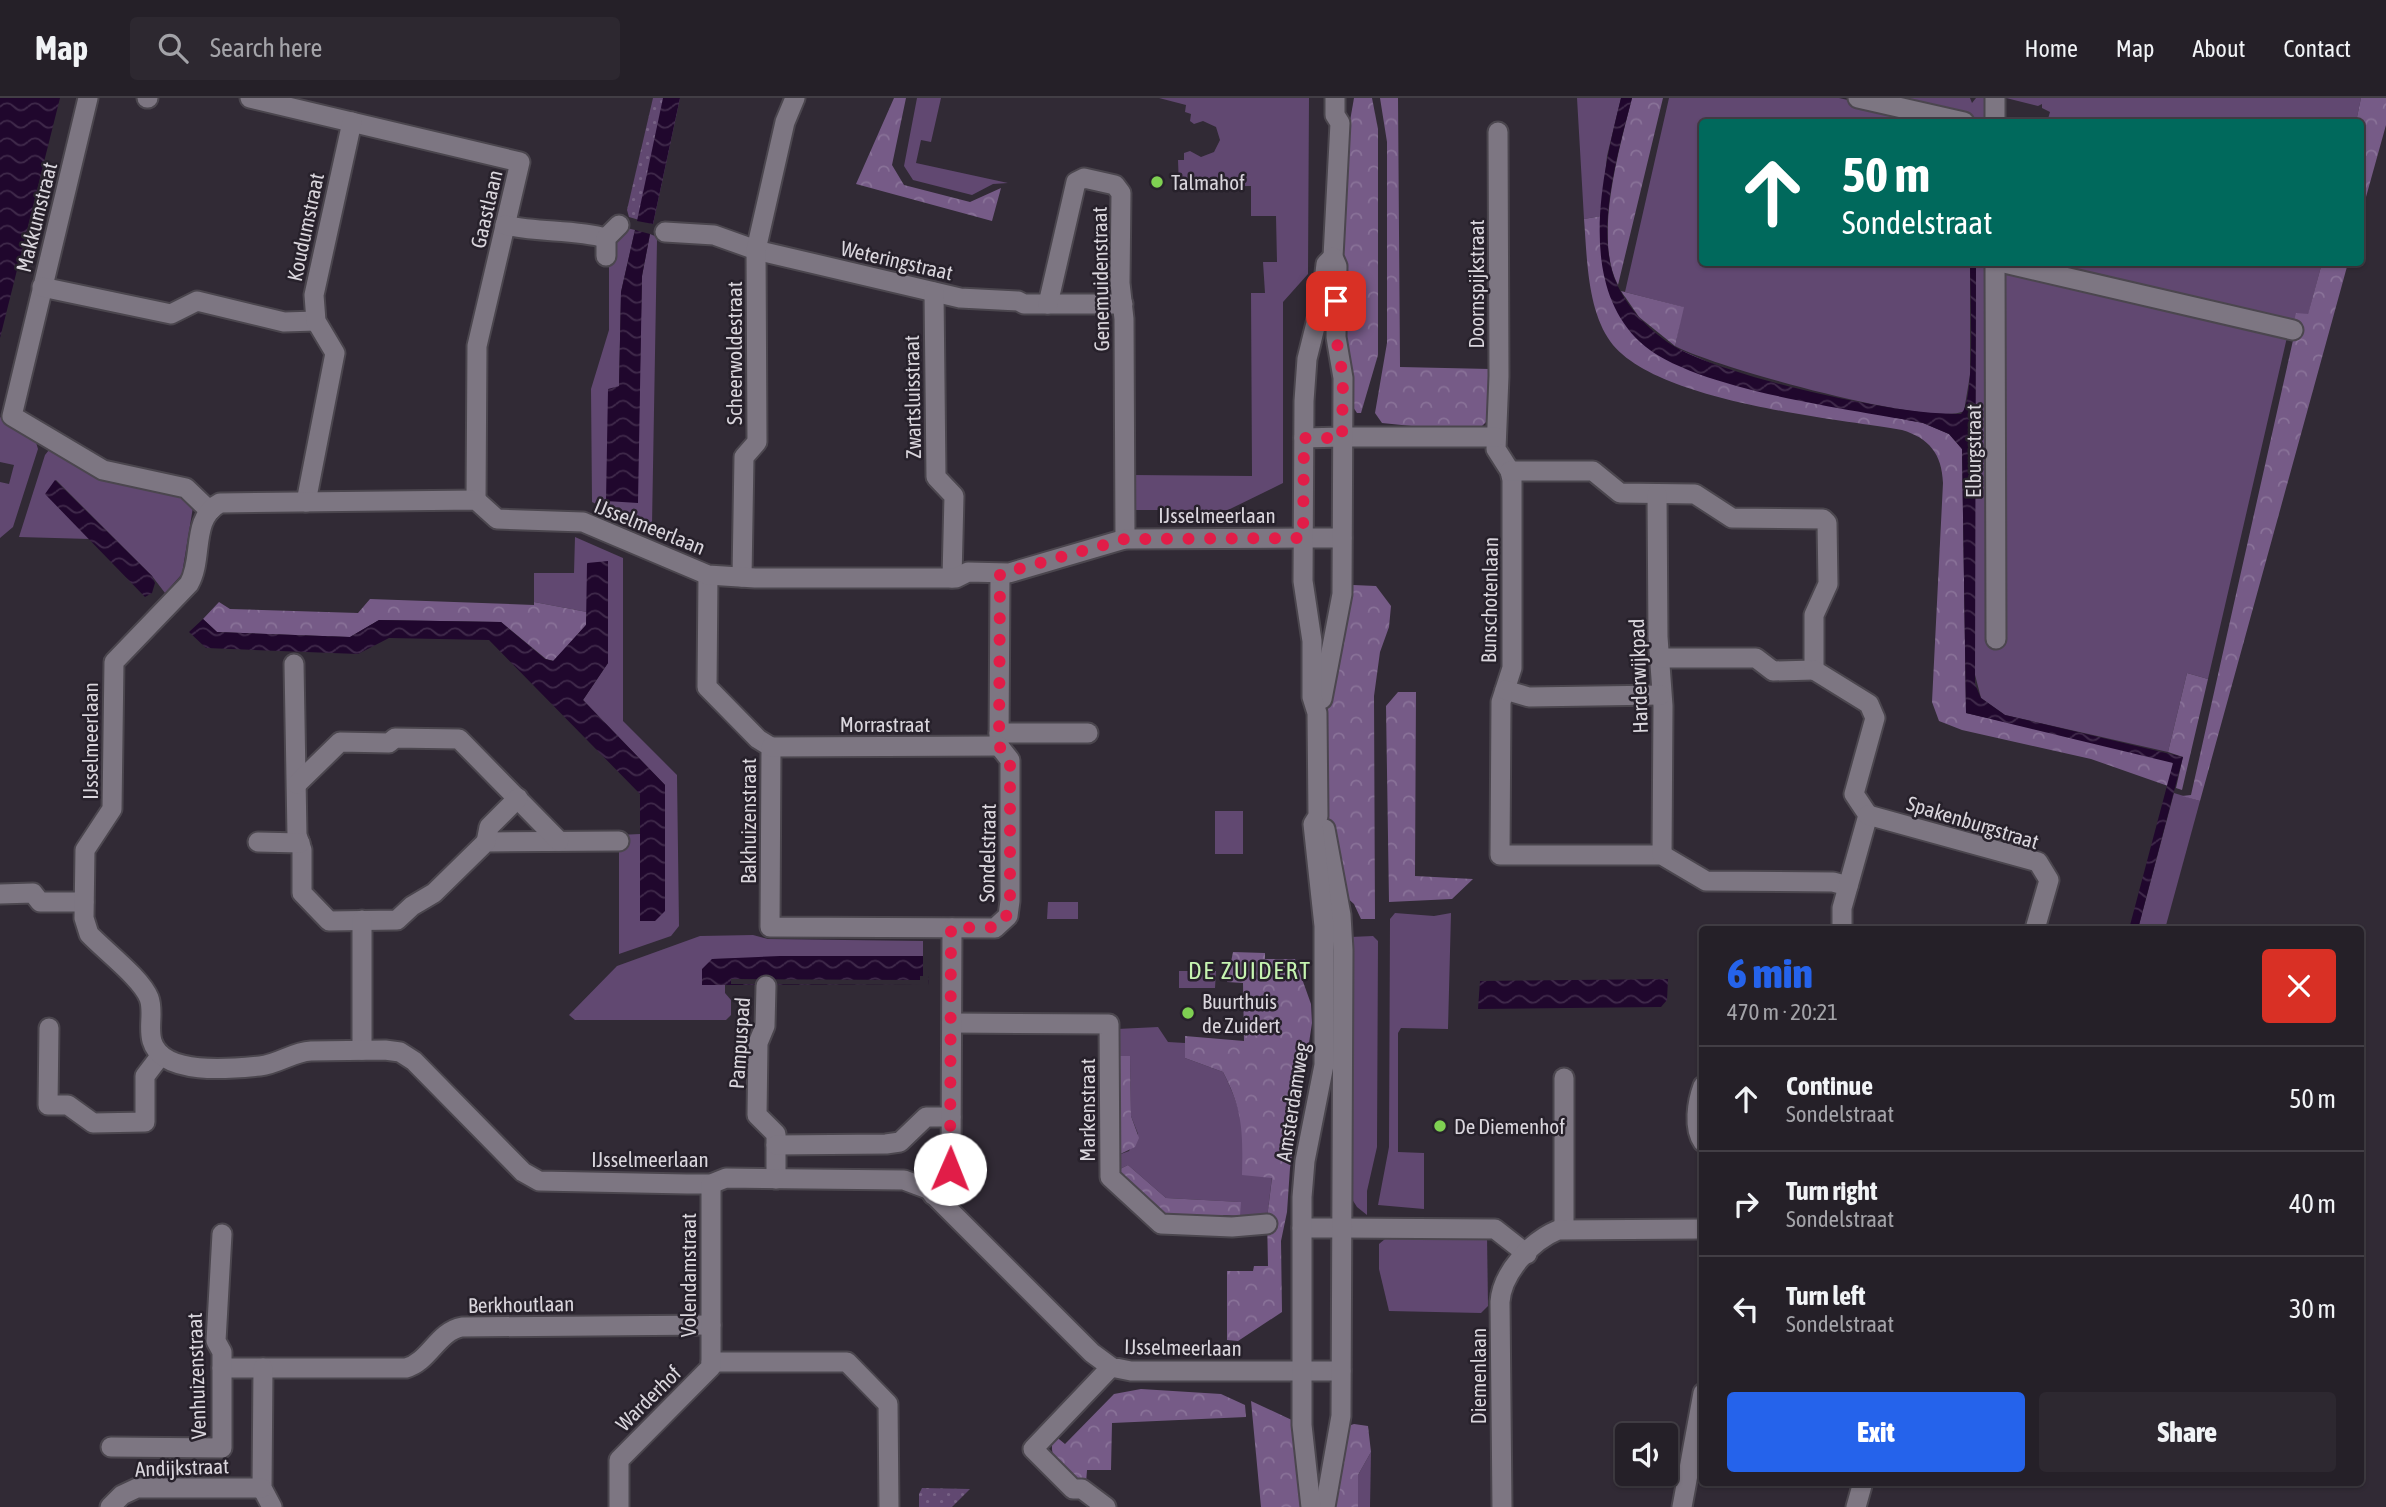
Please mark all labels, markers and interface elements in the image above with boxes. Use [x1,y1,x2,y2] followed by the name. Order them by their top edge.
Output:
[130,17,620,80] search box
[35,29,88,67] text: Map
[154,29,192,67] icon: search
[210,33,322,63] text: Search here
[2024,35,2078,62] text: Home
[2116,35,2154,62] text: Map
[2192,35,2245,62] text: About
[2283,35,2351,62] text: Contact
[1842,146,1930,202] text: 50 m
[1727,147,1818,238] icon: ahead
[11,160,61,274] street label: Makkumstraat
[465,168,507,250] street label: Gaastlaan
[1171,170,1245,194] place label: Talmahof
[282,171,328,283] street label: Koudumstraat
[1149,174,1165,190] marker: Talmahof
[1842,204,1992,241] text: Sondelstraat
[1087,206,1113,352] street label: Genemuidenstraat
[1464,220,1488,348] street label: Doornspijkstraat
[838,235,956,285] street label: Weteringstraat
[1306,271,1366,331] pin
[722,281,746,425] street label: Scheerwoldestraat
[1317,282,1355,320] icon: arrive
[899,335,925,459] street label: Zwartsluisstraat
[1961,404,1985,498] street label: Elburgstraat
[591,493,709,559] street label: IJsselmeerlaan
[1158,503,1276,527] street label: IJsselmeerlaan
[1476,537,1502,663] street label: Bunschotenlaan
[1624,618,1652,734] street label: Harderwijkpad
[78,682,102,800] street label: IJsselmeerlaan
[840,712,930,736] street label: Morrastraat
[736,758,760,884] street label: Bakhuizenstraat
[1904,791,2042,853] street label: Spakenburgstraat
[974,803,1000,903] street label: Sondelstraat
[1727,949,1813,997] text: 6 min
[2262,949,2336,1023] button: close
[1188,957,1312,984] district label: DE ZUIDERT
[1202,989,1280,1037] place label: Buurthuis de Zuidert
[724,996,754,1090] street label: Pampuspad
[1727,999,1838,1025] text: 470 m · 20:21
[1180,1005,1196,1021] marker: Buurthuis de Zuidert
[1271,1041,1313,1163] street label: Amsterdamweg
[1075,1058,1099,1162] street label: Markenstraat
[1786,1071,1873,1101] text: Continue
[1727,1080,1765,1118] icon: ahead
[2289,1084,2336,1114] text: 50 m
[1786,1101,1894,1127] text: Sondelstraat
[1454,1114,1565,1138] place label: De Diemenhof
[1432,1118,1448,1134] marker: De Diemenhof
[913,1132,987,1206] position arrow
[591,1147,709,1171] street label: IJsselmeerlaan
[1786,1176,1877,1206] text: Turn right
[1727,1185,1765,1223] icon: right
[2289,1189,2336,1219] text: 40 m
[1786,1206,1894,1232] text: Sondelstraat
[676,1213,700,1337] street label: Volendamstraat
[1786,1281,1866,1311] text: Turn left
[1727,1290,1765,1328] icon: left
[468,1291,574,1317] street label: Berkhoutlaan
[2289,1294,2336,1324] text: 30 m
[1786,1311,1894,1337] text: Sondelstraat
[182,1312,210,1440] street label: Venhuizenstraat
[1466,1328,1490,1424] street label: Diemenlaan
[1124,1334,1242,1360] street label: IJsselmeerlaan
[610,1360,686,1436] street label: Warderhof
[1727,1392,2025,1472] button: Exit
[2039,1392,2336,1472] button: Share
[1615,1423,1678,1486] map controls
[1615,1423,1678,1486] button: sound
[135,1453,229,1481] street label: Andijkstraat

